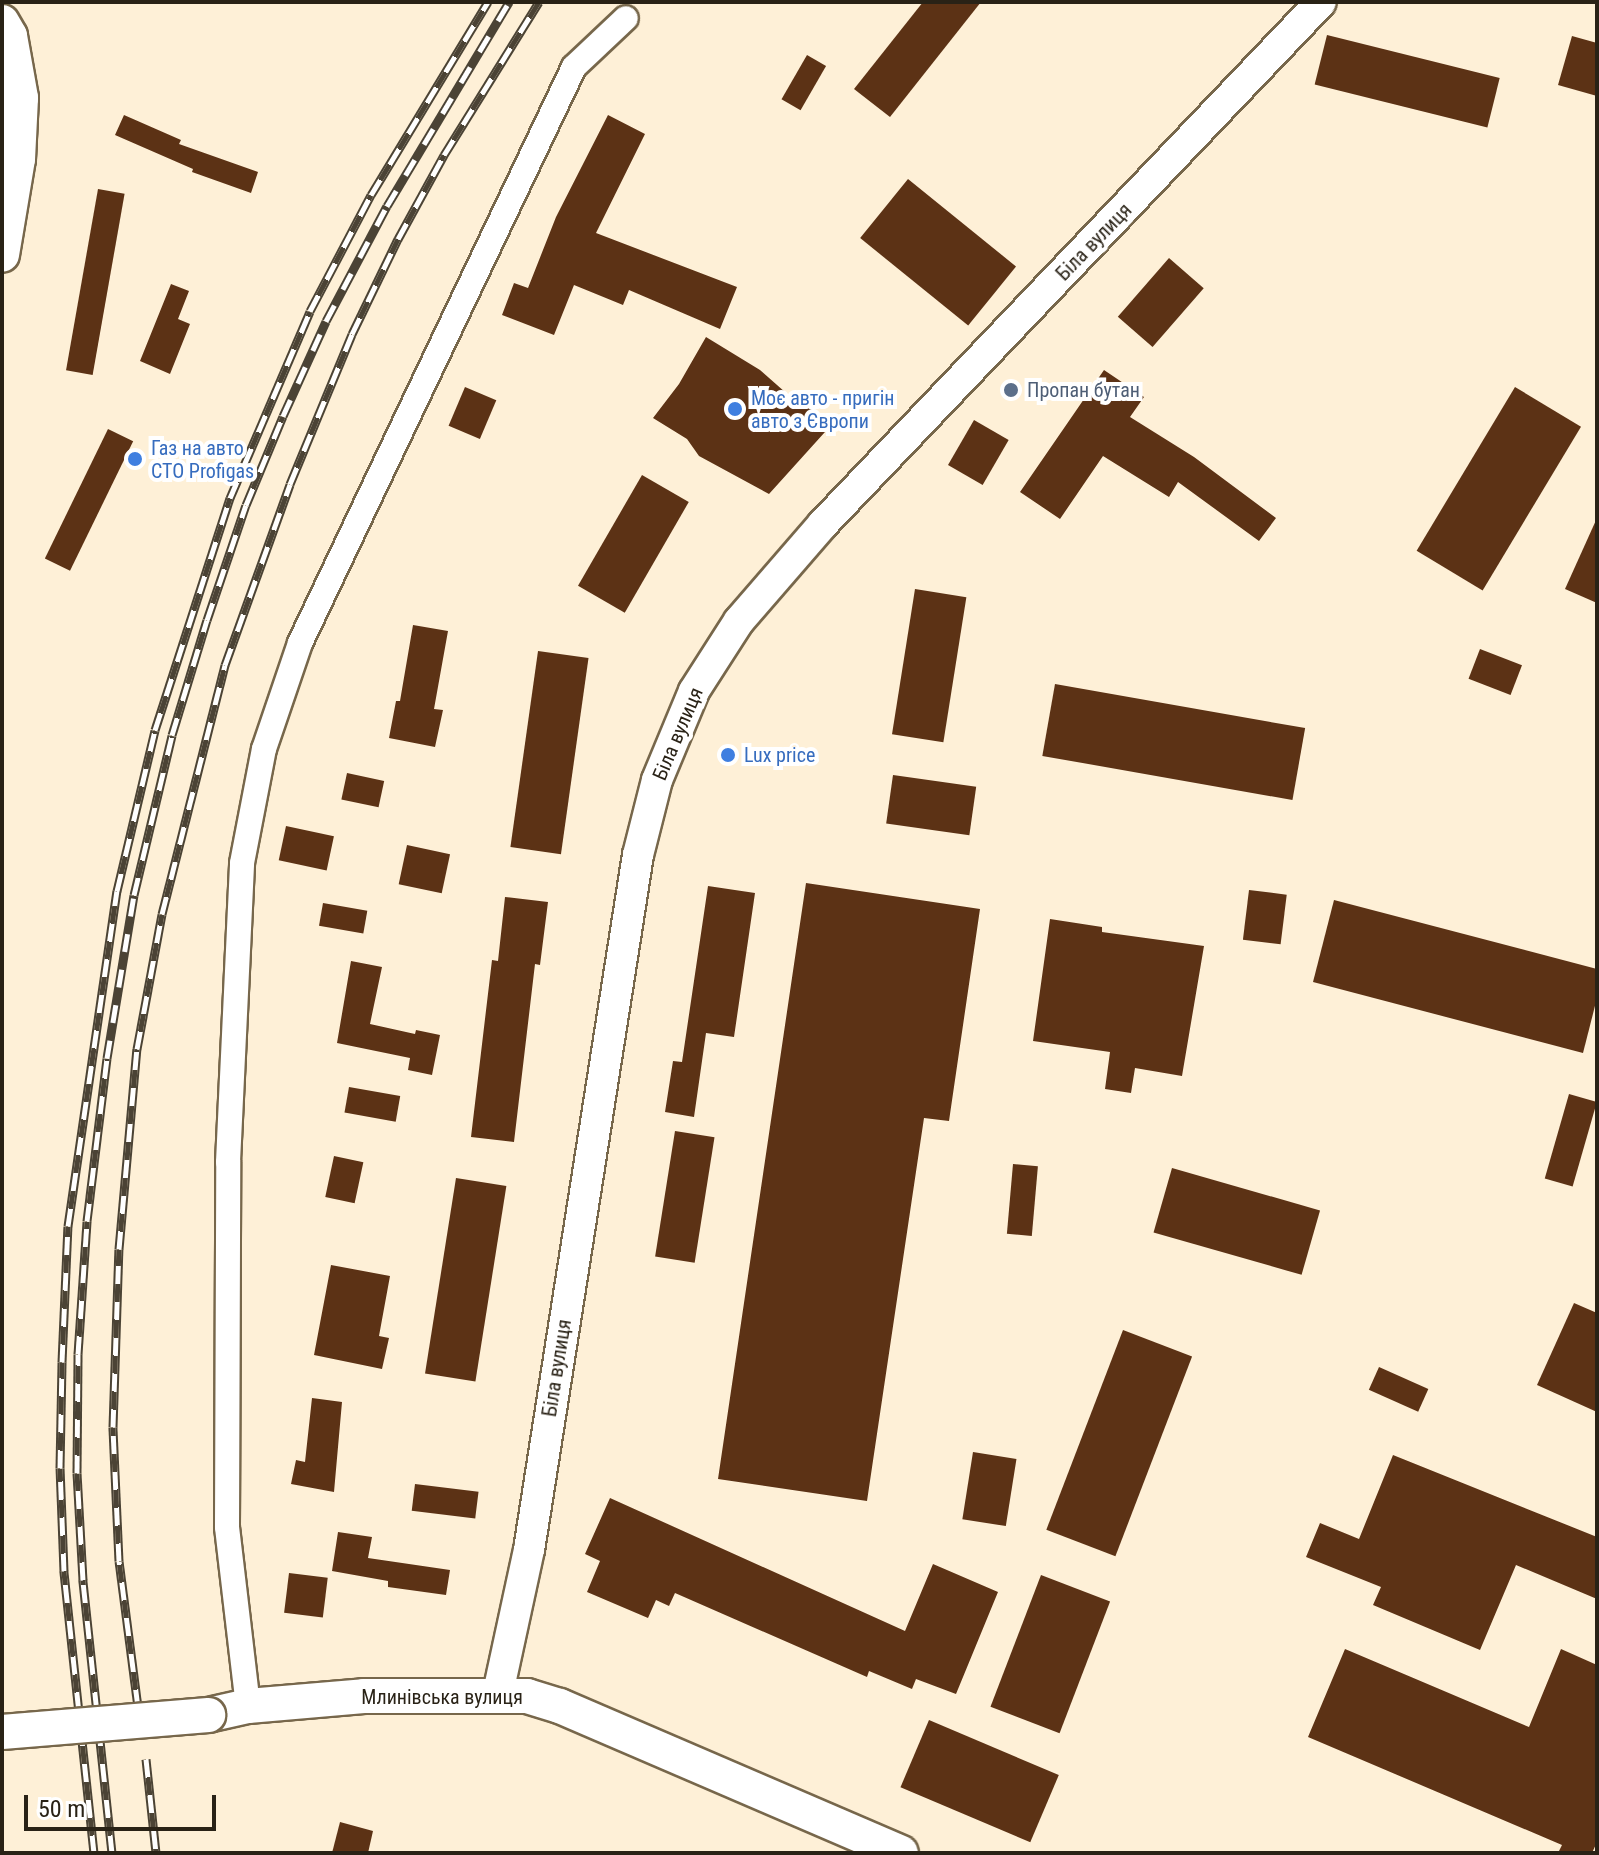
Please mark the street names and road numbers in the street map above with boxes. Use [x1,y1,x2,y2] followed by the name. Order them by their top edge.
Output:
[1051,198,1137,286] street label: Біла вулиця
[648,684,708,784] street label: Біла вулиця
[537,1317,577,1419] street label: Біла вулиця
[361,1685,523,1709] street label: Млинівська вулиця

